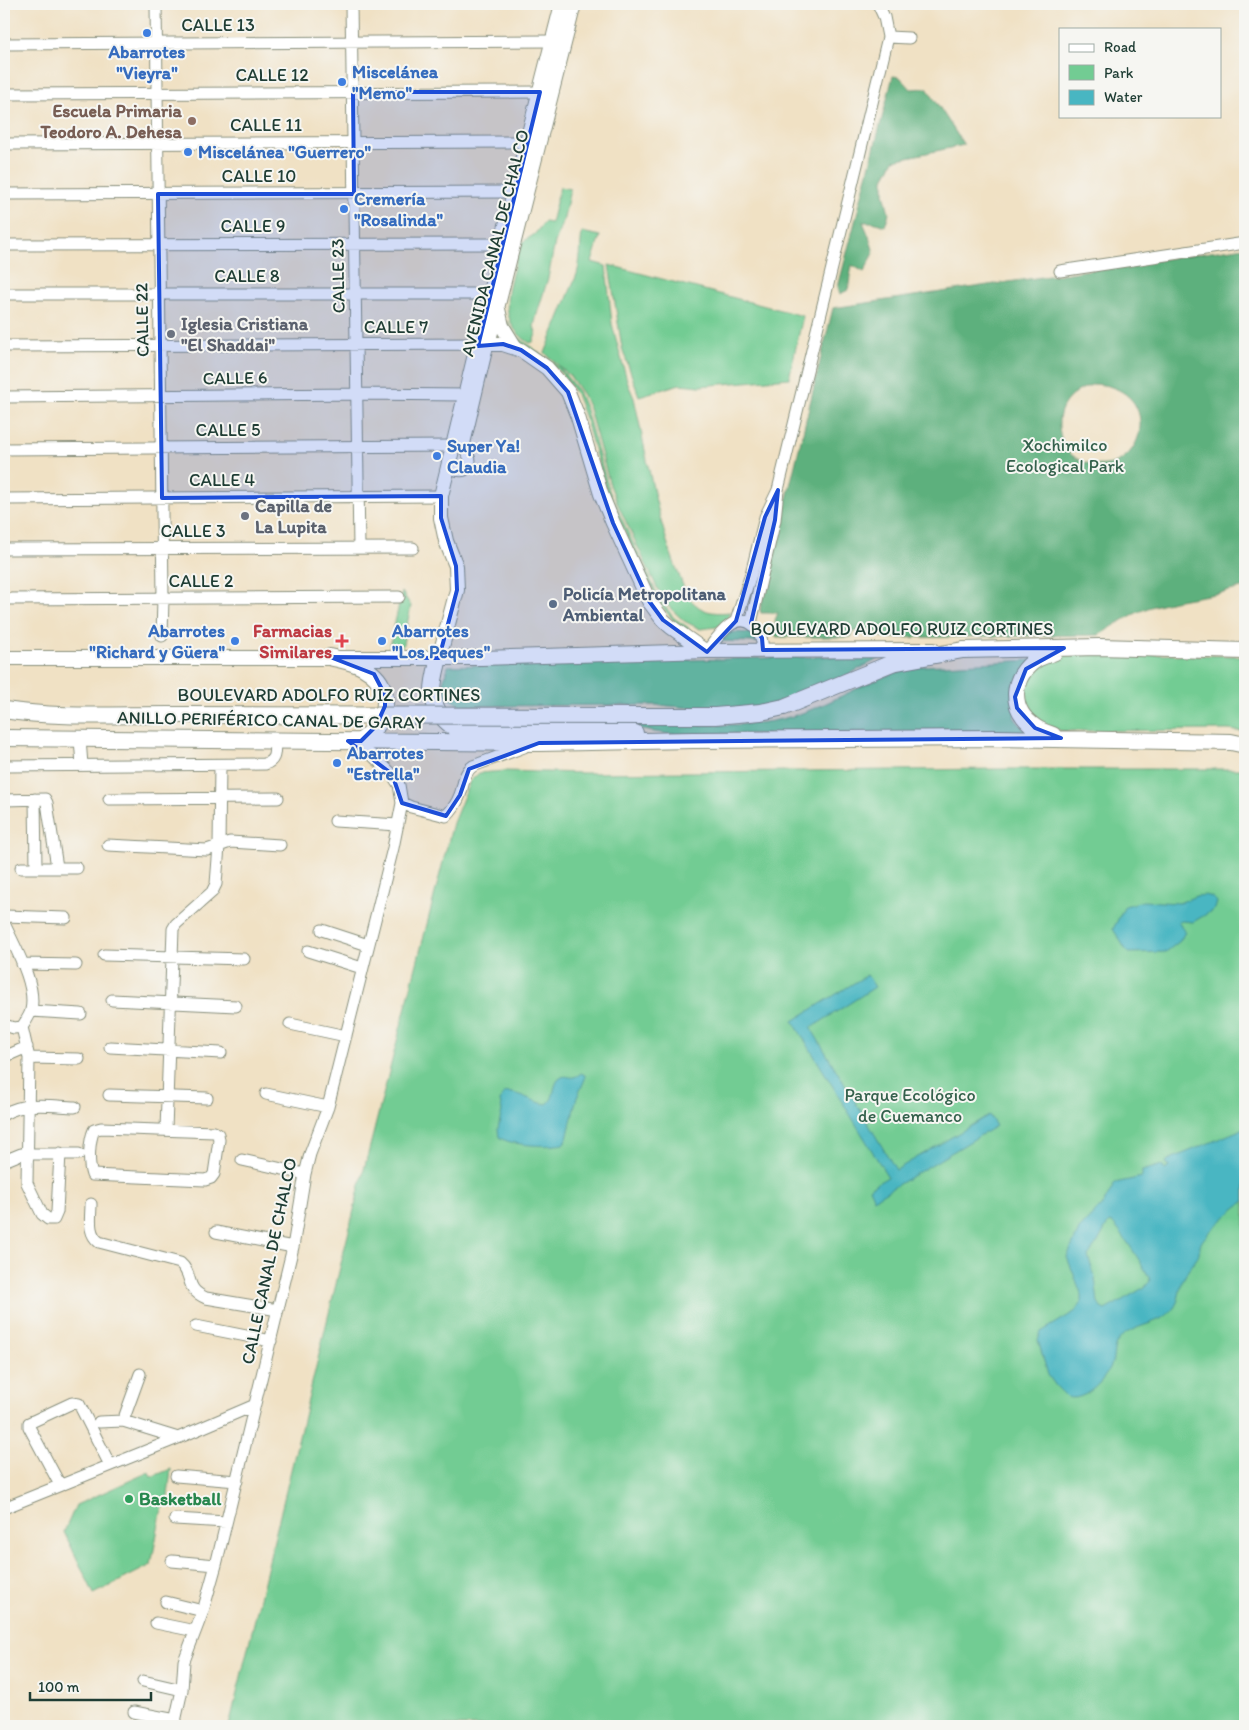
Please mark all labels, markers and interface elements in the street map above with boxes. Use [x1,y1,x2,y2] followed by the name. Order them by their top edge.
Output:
[181,14,255,36] street label: CALLE 13
[141,27,153,39] marker: Abarrotes "Vieyra"
[1059,28,1222,118] legend
[1104,38,1137,56] text: Road
[108,41,185,84] place label: Abarrotes "Vieyra"
[352,61,439,104] place label: Miscelánea "Memo"
[235,64,309,86] street label: CALLE 12
[1104,64,1134,82] text: Park
[336,76,348,88] marker: Miscelánea "Memo"
[1104,88,1143,106] text: Water
[40,100,183,143] place label: Escuela Primaria Teodoro A. Dehesa
[230,114,302,136] street label: CALLE 11
[186,115,198,127] marker: Escuela Primaria Teodoro A. Dehesa
[456,127,534,359] street label: AVENIDA CANAL DE CHALCO
[198,141,372,163] place label: Miscelánea "Guerrero"
[182,146,194,158] marker: Miscelánea "Guerrero"
[222,165,296,187] street label: CALLE 10
[354,188,444,231] place label: Cremería "Rosalinda"
[338,203,350,215] marker: Cremería "Rosalinda"
[221,215,285,237] street label: CALLE 9
[326,238,350,314] street label: CALLE 23
[214,265,280,287] street label: CALLE 8
[130,282,154,357] street label: CALLE 22
[181,313,309,356] place label: Iglesia Cristiana "El Shaddai"
[364,316,428,338] street label: CALLE 7
[165,328,177,340] marker: Iglesia Cristiana "El Shaddai"
[202,366,268,390] street label: CALLE 6
[196,419,260,441] street label: CALLE 5
[1006,434,1125,477] park label: Xochimilco Ecological Park
[447,435,520,478] place label: Super Ya! Claudia
[431,450,443,462] marker: Super Ya! Claudia
[189,469,255,491] street label: CALLE 4
[255,495,333,538] place label: Capilla de La Lupita
[239,510,251,522] marker: Capilla de La Lupita
[160,520,226,542] street label: CALLE 3
[169,570,234,592] street label: CALLE 2
[562,583,727,626] place label: Policía Metropolitana Ambiental
[547,598,559,610] marker: Policía Metropolitana Ambiental
[751,618,1053,640] street label: BOULEVARD ADOLFO RUIZ CORTINES
[89,620,225,663] place label: Abarrotes "Richard y Güera"
[253,620,332,663] place label: Farmacias Similares
[391,620,491,663] place label: Abarrotes "Los Peques"
[229,635,241,647] marker: Abarrotes "Richard y Güera"
[336,635,348,647] marker: Farmacias Similares
[376,635,388,647] marker: Abarrotes "Los Peques"
[178,684,480,706] street label: BOULEVARD ADOLFO RUIZ CORTINES
[117,706,426,734] street label: ANILLO PERIFÉRICO CANAL DE GARAY
[346,742,424,785] place label: Abarrotes "Estrella"
[331,757,343,769] marker: Abarrotes "Estrella"
[844,1084,976,1127] park label: Parque Ecológico de Cuemanco
[236,1156,302,1366] street label: CALLE CANAL DE CHALCO
[139,1488,222,1510] place label: Basketball
[123,1493,135,1505] marker: Basketball
[30,1670,151,1702] scale bar
[38,1678,80,1696] text: 100 m

